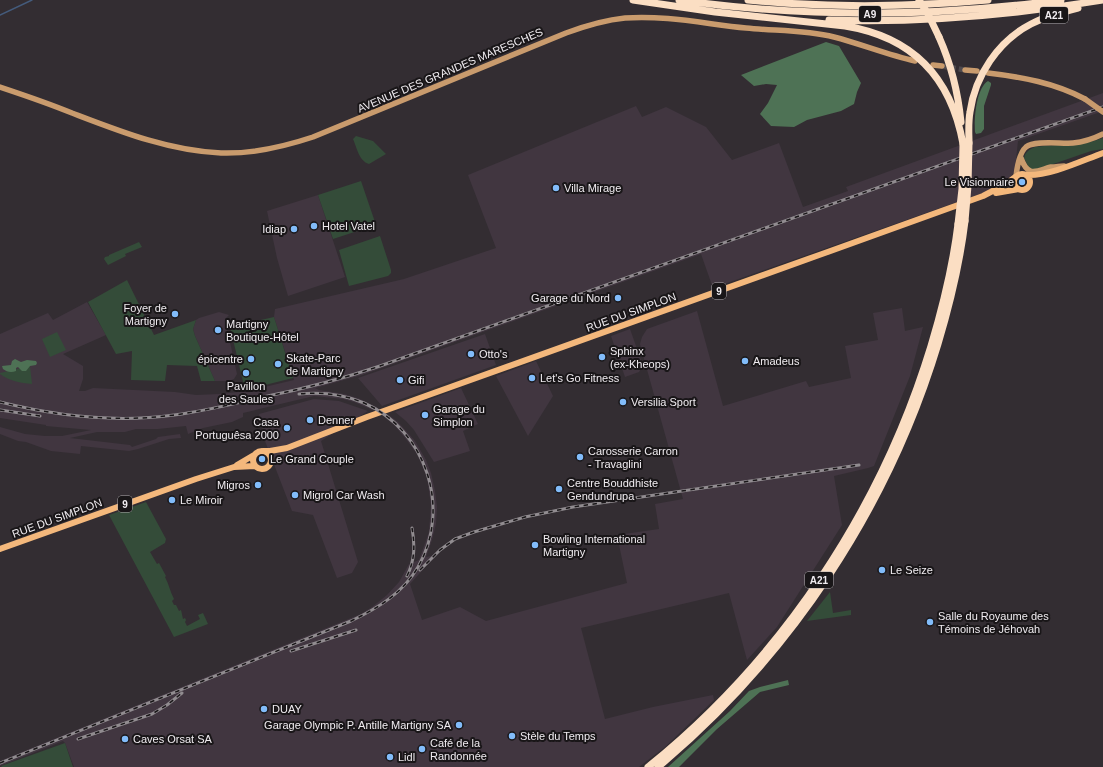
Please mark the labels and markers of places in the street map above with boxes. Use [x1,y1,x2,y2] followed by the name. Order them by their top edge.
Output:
[944,176,1014,188] place label: Le Visionnaire
[1017,177,1027,187] marker: Le Visionnaire
[564,182,621,194] place label: Villa Mirage
[551,183,561,193] marker: Villa Mirage
[322,220,375,232] place label: Hotel Vatel
[309,221,319,231] marker: Hotel Vatel
[262,223,286,235] place label: Idiap
[289,224,299,234] marker: Idiap
[531,292,610,304] place label: Garage du Nord
[613,293,623,303] marker: Garage du Nord
[124,302,167,327] place label: Foyer de Martigny
[170,309,180,319] marker: Foyer de Martigny
[226,318,299,343] place label: Martigny Boutique-Hôtel
[213,325,223,335] marker: Martigny Boutique-Hôtel
[610,345,670,370] place label: Sphinx (ex-Kheops)
[479,348,508,360] place label: Otto's
[466,349,476,359] marker: Otto's
[286,352,344,377] place label: Skate-Parc de Martigny
[597,352,607,362] marker: Sphinx (ex-Kheops)
[198,353,243,365] place label: épicentre
[246,354,256,364] marker: épicentre
[753,355,800,367] place label: Amadeus
[740,356,750,366] marker: Amadeus
[273,359,283,369] marker: Skate-Parc de Martigny
[241,368,251,378] marker: Pavillon des Saules
[540,372,620,384] place label: Let's Go Fitness
[527,373,537,383] marker: Let's Go Fitness
[408,374,425,386] place label: Gifi
[395,375,405,385] marker: Gifi
[219,380,274,405] place label: Pavillon des Saules
[631,396,696,408] place label: Versilia Sport
[618,397,628,407] marker: Versilia Sport
[433,403,485,428] place label: Garage du Simplon
[420,410,430,420] marker: Garage du Simplon
[318,414,354,426] place label: Denner
[305,415,315,425] marker: Denner
[195,416,280,441] place label: Casa Portuguêsa 2000
[282,423,292,433] marker: Casa Portuguêsa 2000
[588,445,678,470] place label: Carosserie Carron - Travaglini
[575,452,585,462] marker: Carosserie Carron - Travaglini
[270,453,354,465] place label: Le Grand Couple
[257,454,267,464] marker: Le Grand Couple
[567,477,658,502] place label: Centre Bouddhiste Gendundrupa
[217,479,250,491] place label: Migros
[253,480,263,490] marker: Migros
[554,484,564,494] marker: Centre Bouddhiste Gendundrupa
[303,489,385,501] place label: Migrol Car Wash
[290,490,300,500] marker: Migrol Car Wash
[180,494,223,506] place label: Le Miroir
[167,495,177,505] marker: Le Miroir
[543,533,645,558] place label: Bowling International Martigny
[530,540,540,550] marker: Bowling International Martigny
[890,564,933,576] place label: Le Seize
[877,565,887,575] marker: Le Seize
[938,610,1049,635] place label: Salle du Royaume des Témoins de Jéhovah
[925,617,935,627] marker: Salle du Royaume des Témoins de Jéhovah
[272,703,302,715] place label: DUAY
[259,704,269,714] marker: DUAY
[264,719,452,731] place label: Garage Olympic P. Antille Martigny SA
[454,720,464,730] marker: Garage Olympic P. Antille Martigny SA
[520,730,596,742] place label: Stèle du Temps
[507,731,517,741] marker: Stèle du Temps
[133,733,213,745] place label: Caves Orsat SA
[120,734,130,744] marker: Caves Orsat SA
[430,737,487,762] place label: Café de la Randonnée
[417,744,427,754] marker: Café de la Randonnée
[398,751,415,763] place label: Lidl
[385,752,395,762] marker: Lidl

